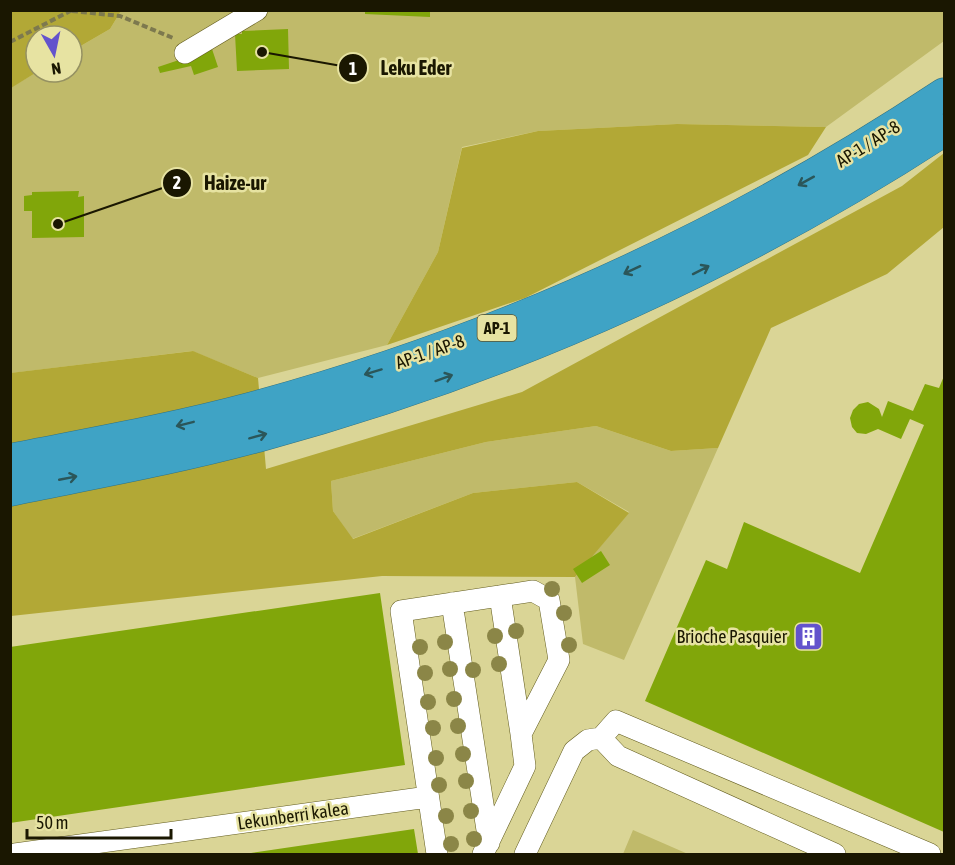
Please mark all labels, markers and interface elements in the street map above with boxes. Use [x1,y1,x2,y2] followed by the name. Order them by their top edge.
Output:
[24,24,84,84] north arrow
[338,49,463,87] callout: Leku Eder
[381,56,453,79] text: Leku Eder
[349,58,357,79] text: 1
[50,59,62,78] text: N
[832,116,904,171] street label: AP-1 / AP-8
[162,164,278,202] callout: Haize-ur
[204,171,267,194] text: Haize-ur
[173,172,181,193] text: 2
[798,175,815,187] one-way arrow
[692,263,710,275] one-way arrow
[624,265,642,277] one-way arrow
[478,315,516,341] road number: AP-1
[393,330,467,373] street label: AP-1 / AP-8
[364,367,383,378] one-way arrow
[435,372,453,383] one-way arrow
[176,419,195,431] one-way arrow
[248,430,267,441] one-way arrow
[58,472,77,483] one-way arrow
[792,621,824,653] building icon: Brioche Pasquier
[676,626,788,647] place label: Brioche Pasquier
[236,797,350,834] street label: Lekunberri kalea
[27,802,171,840] scale bar
[36,812,68,833] text: 50 m

